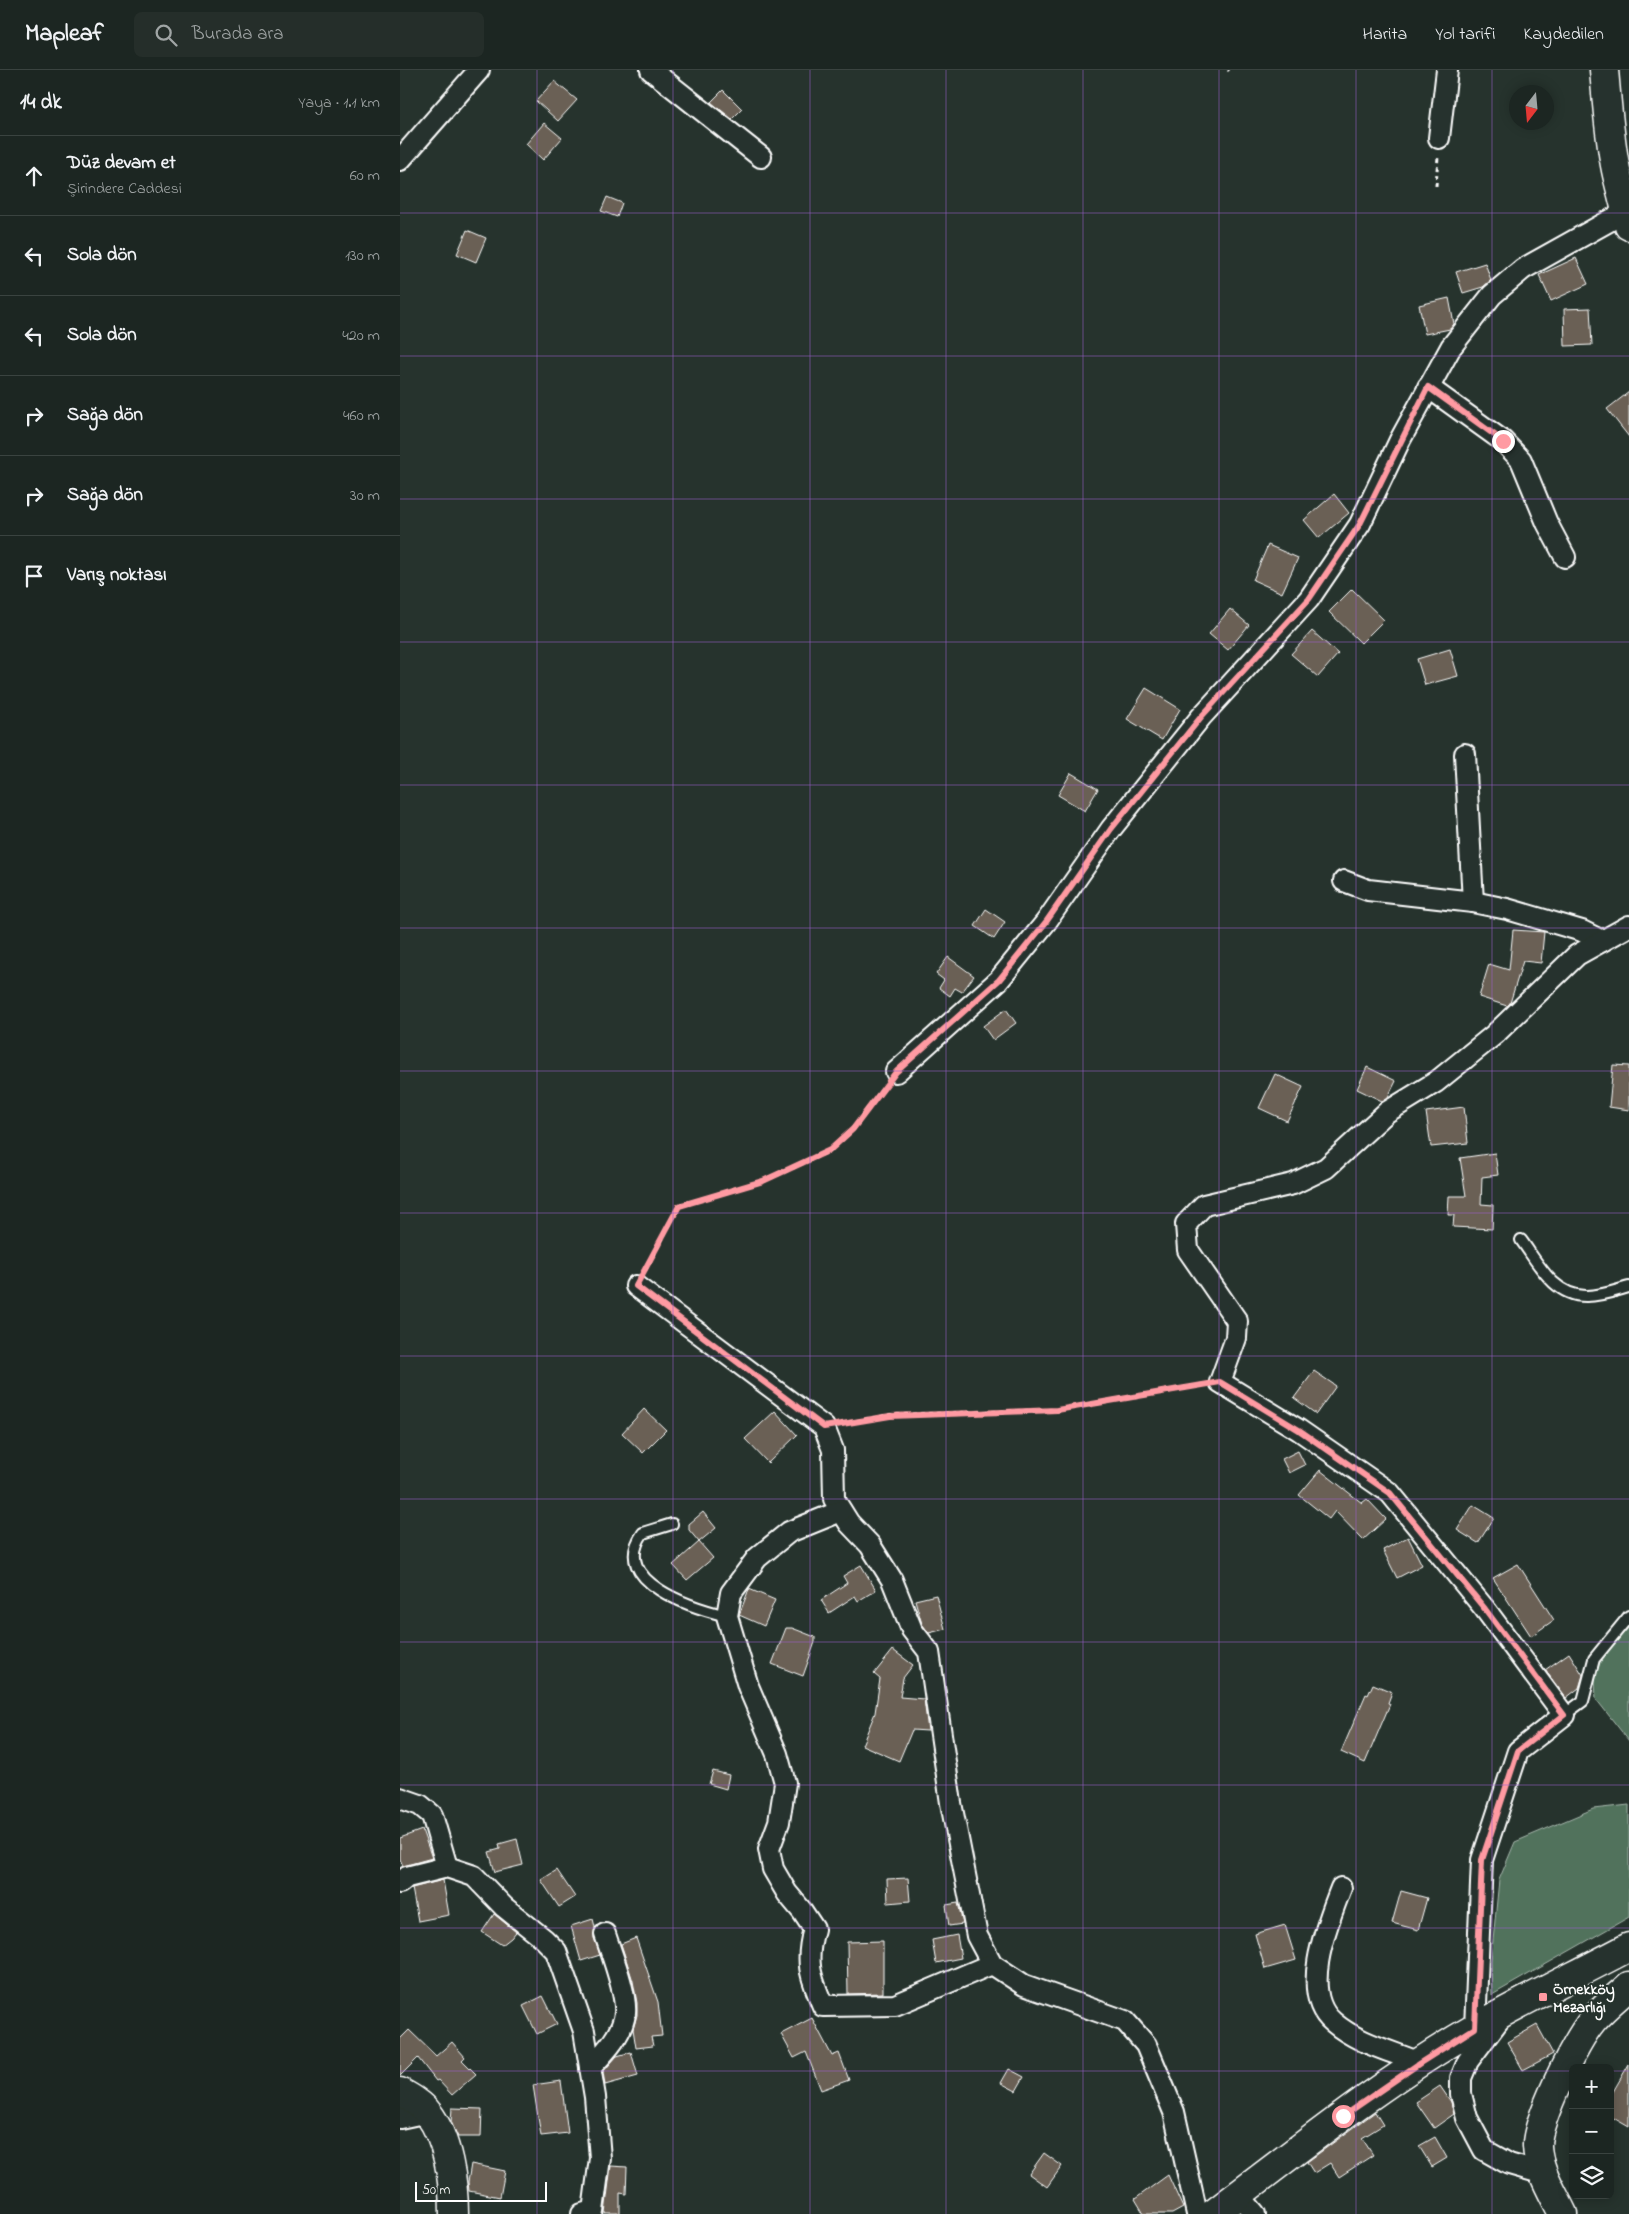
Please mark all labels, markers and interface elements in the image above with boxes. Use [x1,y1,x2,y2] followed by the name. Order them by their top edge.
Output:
[134,12,484,57] search box
[25,17,104,52] text: Mapleaf
[152,21,180,49] icon: search
[192,21,284,48] text: Burada ara
[1362,22,1407,48] text: Harita
[1435,22,1496,48] text: Yol tarifi
[1524,22,1604,48] text: Kaydedilen
[1509,85,1554,130] north arrow
[20,88,62,118] text: 14 dk
[298,91,380,115] text: Yaya · 1.1 km
[67,150,176,177] text: Düz devam et
[20,162,48,190] icon: ahead
[350,164,380,188] text: 60 m
[67,177,182,201] text: Şirindere Caddesi
[20,242,48,270] icon: left
[67,242,137,269] text: Sola dön
[345,244,380,268] text: 130 m
[20,322,48,350] icon: left
[67,322,137,349] text: Sola dön
[342,324,380,348] text: 420 m
[20,402,48,430] icon: right
[67,402,143,429] text: Sağa dön
[343,404,380,428] text: 460 m
[1492,430,1515,453] route end
[20,482,48,510] icon: right
[67,482,143,509] text: Sağa dön
[350,484,380,508] text: 30 m
[20,562,48,590] icon: arrive
[67,562,167,589] text: Varış noktası
[1553,1978,1615,2021] place label: Örnekköy Mezarlığı
[1537,1991,1549,2003] marker: Örnekköy Mezarlığı
[1569,2064,1614,2199] map controls
[1569,2064,1614,2109] button: +
[1332,2105,1355,2128] route start
[1569,2109,1614,2154] button: −
[1569,2154,1614,2199] button: layers
[415,2179,548,2202] scale bar
[422,2180,450,2201] text: 50 m

